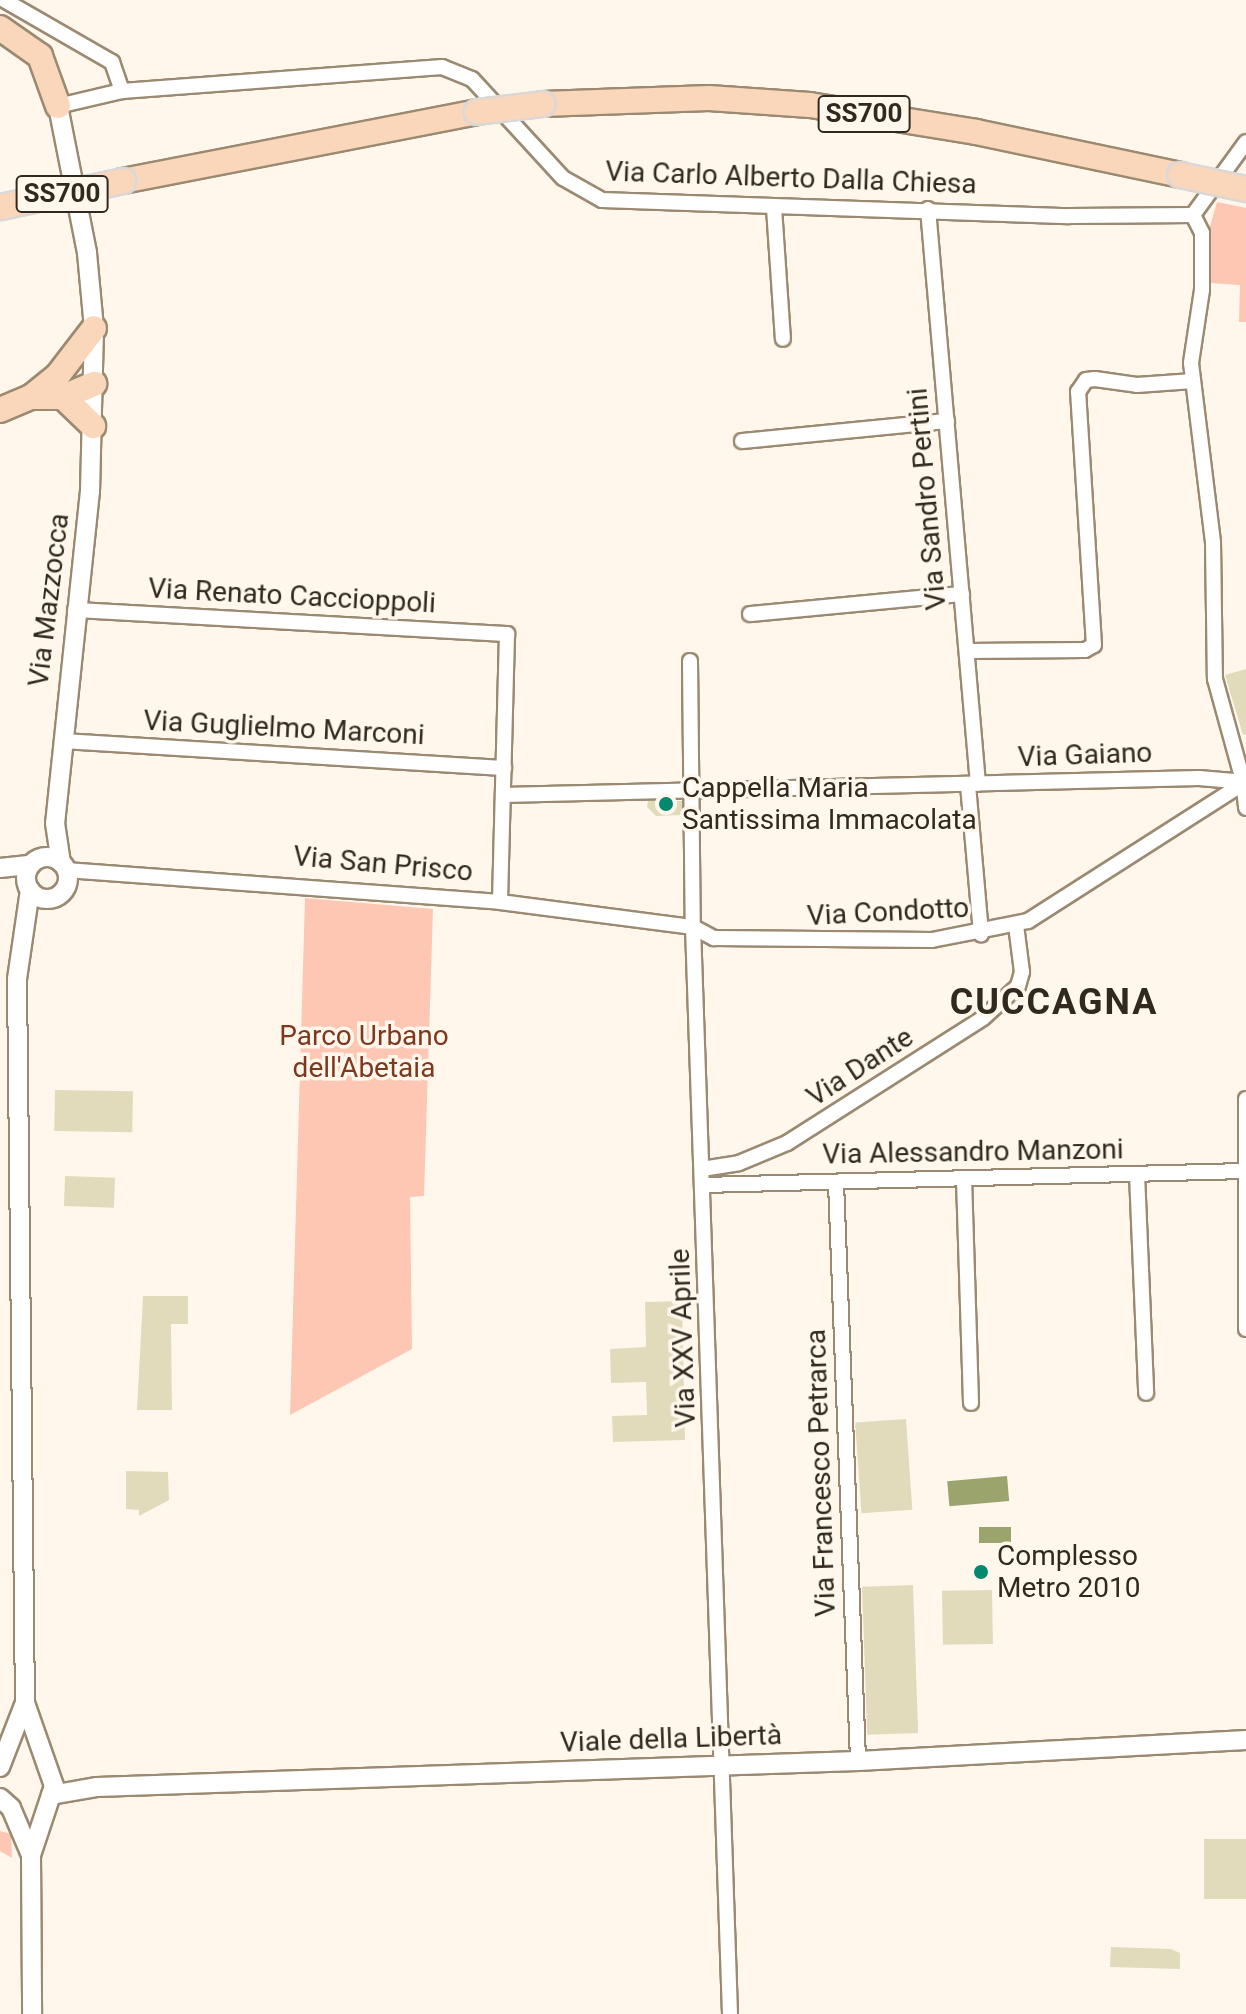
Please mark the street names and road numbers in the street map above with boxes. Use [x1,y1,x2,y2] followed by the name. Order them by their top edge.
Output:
[816,92,912,136] road number: SS700
[605,155,977,201] street label: Via Carlo Alberto Dalla Chiesa
[14,172,110,216] road number: SS700
[901,387,953,611] street label: Via Sandro Pertini
[22,511,76,689] street label: Via Mazzocca
[147,572,437,620] street label: Via Renato Caccioppoli
[143,704,425,752] street label: Via Guglielmo Marconi
[1017,736,1153,774] street label: Via Gaiano
[292,839,474,889] street label: Via San Prisco
[806,891,970,933] street label: Via Condotto
[801,1020,919,1114] street label: Via Dante
[822,1133,1124,1171] street label: Via Alessandro Manzoni
[663,1248,703,1428] street label: Via XXV Aprile
[799,1329,843,1617] street label: Via Francesco Petrarca
[560,1718,782,1760] street label: Viale della Libertà

